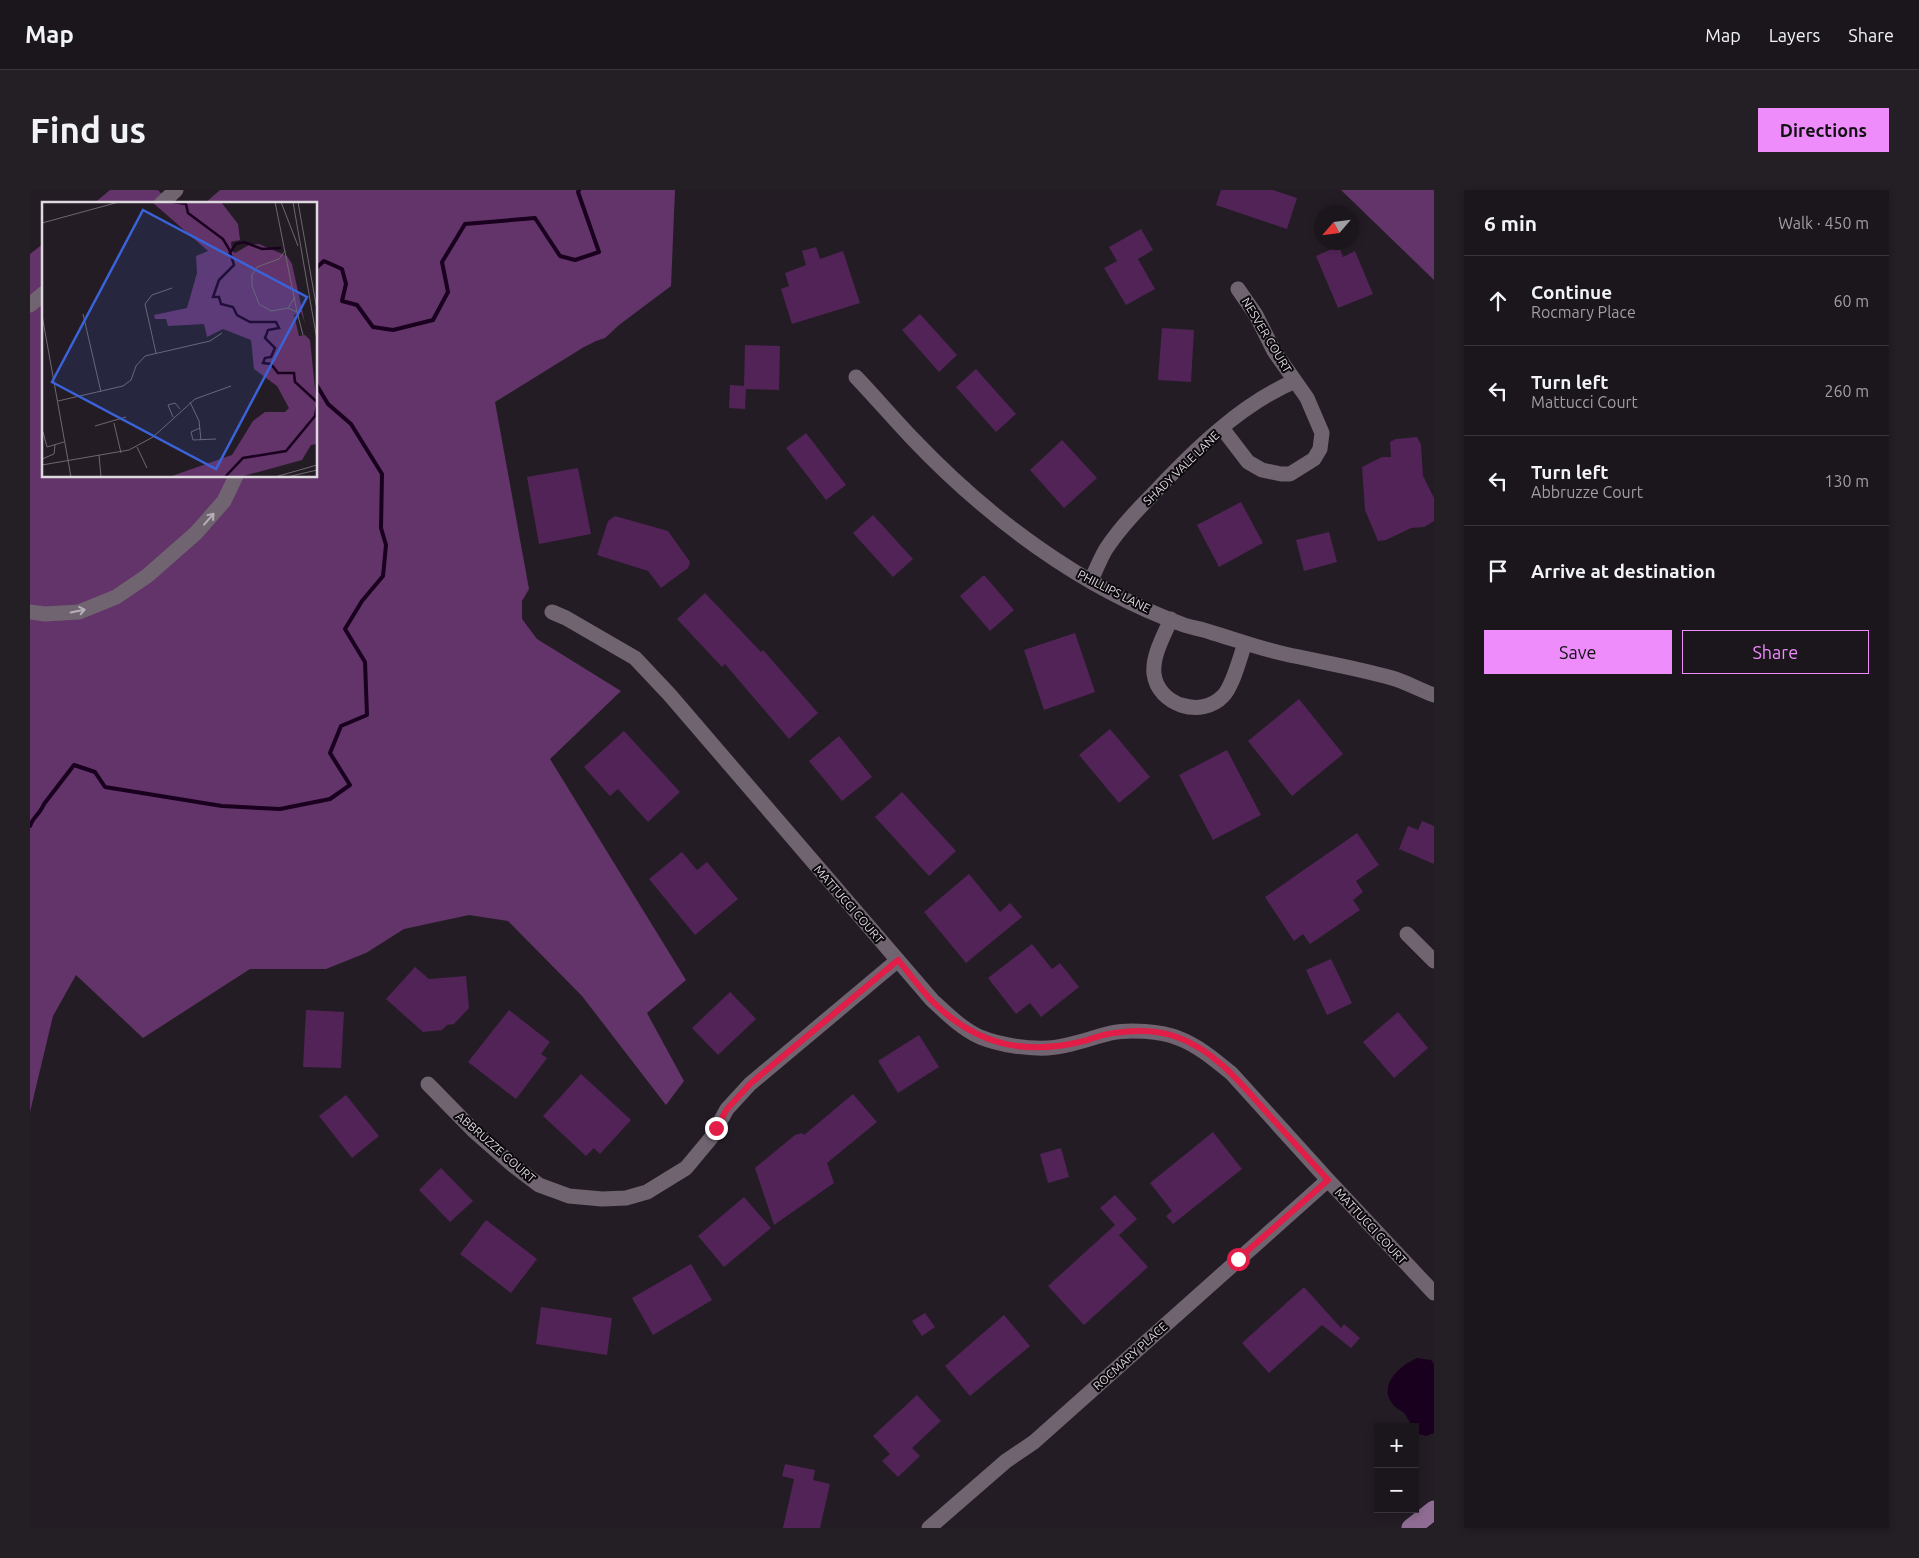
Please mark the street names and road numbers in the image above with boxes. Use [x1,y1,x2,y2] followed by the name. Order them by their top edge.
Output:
[1240,295,1295,375] street label: NESVER COURT
[1140,428,1222,507] street label: SHADY VALE LANE
[1076,567,1153,615] street label: PHILLIPS LANE
[812,862,886,946] street label: MATTUCCI COURT
[454,1109,538,1185] street label: ABBRUZZE COURT
[1333,1185,1410,1267] street label: MATTUCCI COURT
[1090,1319,1170,1393] street label: ROCMARY PLACE

